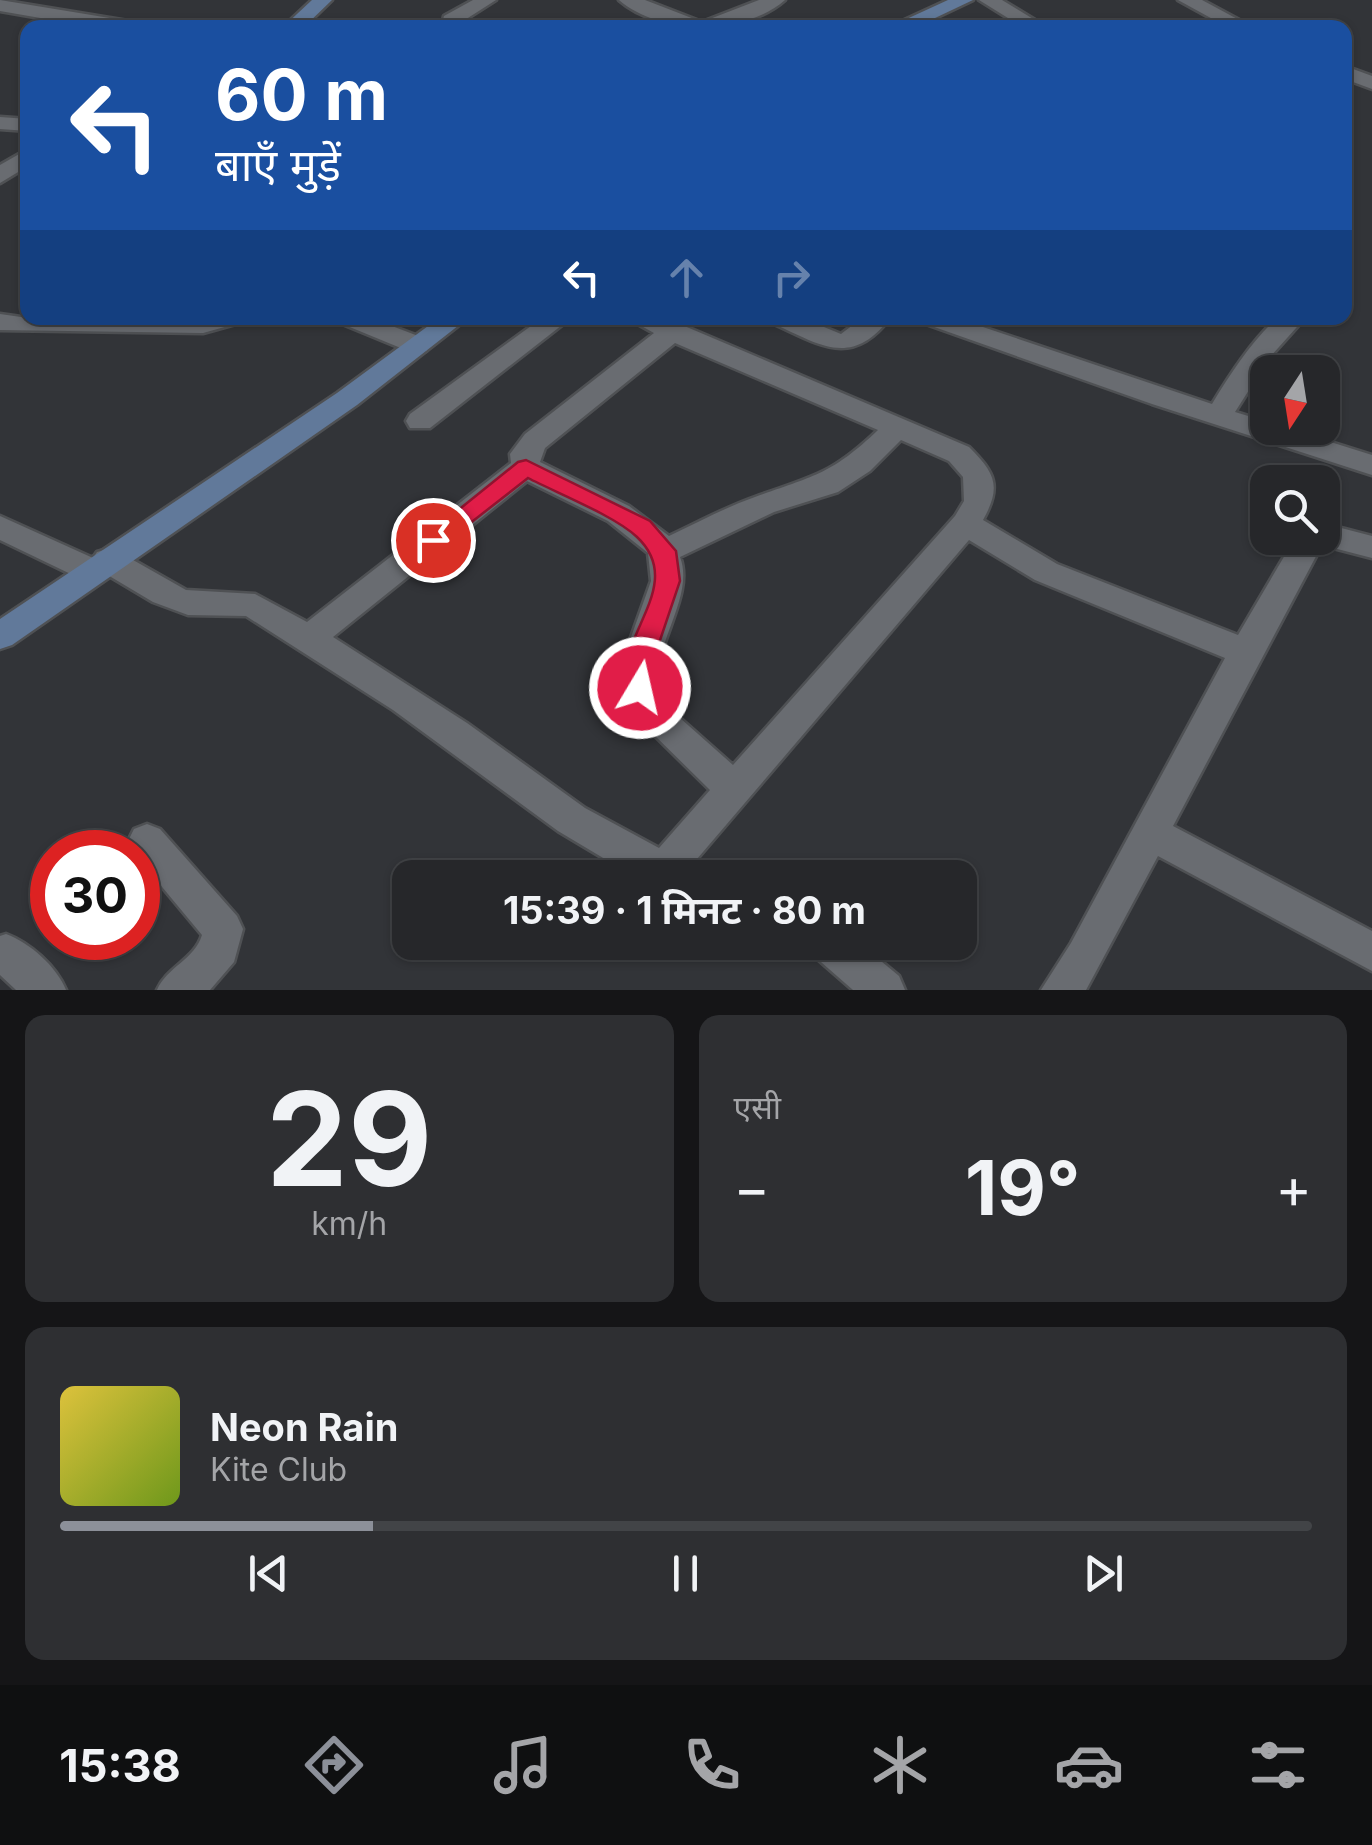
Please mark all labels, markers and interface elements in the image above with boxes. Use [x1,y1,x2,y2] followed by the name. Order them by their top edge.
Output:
[215,52,388,137] text: 60 m
[50,60,180,190] icon: left
[215,137,341,192] text: बाएँ मुड़ें
[554,250,609,305] icon: left
[659,250,714,305] icon: ahead
[764,250,819,305] icon: right
[1250,355,1340,445] north arrow
[1250,355,1340,555] map controls
[1250,465,1340,555] button: search
[391,498,476,583] pin
[406,513,461,568] icon: arrive
[588,636,692,740] position arrow
[30,830,160,960] speed limit sign: 30
[503,887,866,933] text: 15:39 · 1 मिनट · 80 m
[266,1060,432,1217] text: 29
[734,1088,781,1127] text: एसी
[965,1142,1081,1233] text: 19°
[734,1155,770,1221] text: −
[1276,1155,1312,1221] text: +
[311,1204,387,1243] text: km/h
[210,1404,398,1450] text: Neon Rain
[210,1450,347,1489] text: Kite Club
[241,1546,296,1601] icon: previous
[658,1546,713,1601] icon: pause
[1076,1546,1131,1601] icon: next
[299,1730,369,1800] icon: directions
[488,1730,558,1800] icon: music
[677,1730,747,1800] icon: phone
[865,1730,935,1800] icon: climate
[1054,1730,1124,1800] icon: car
[1243,1730,1313,1800] icon: filters
[59,1738,181,1793] text: 15:38

